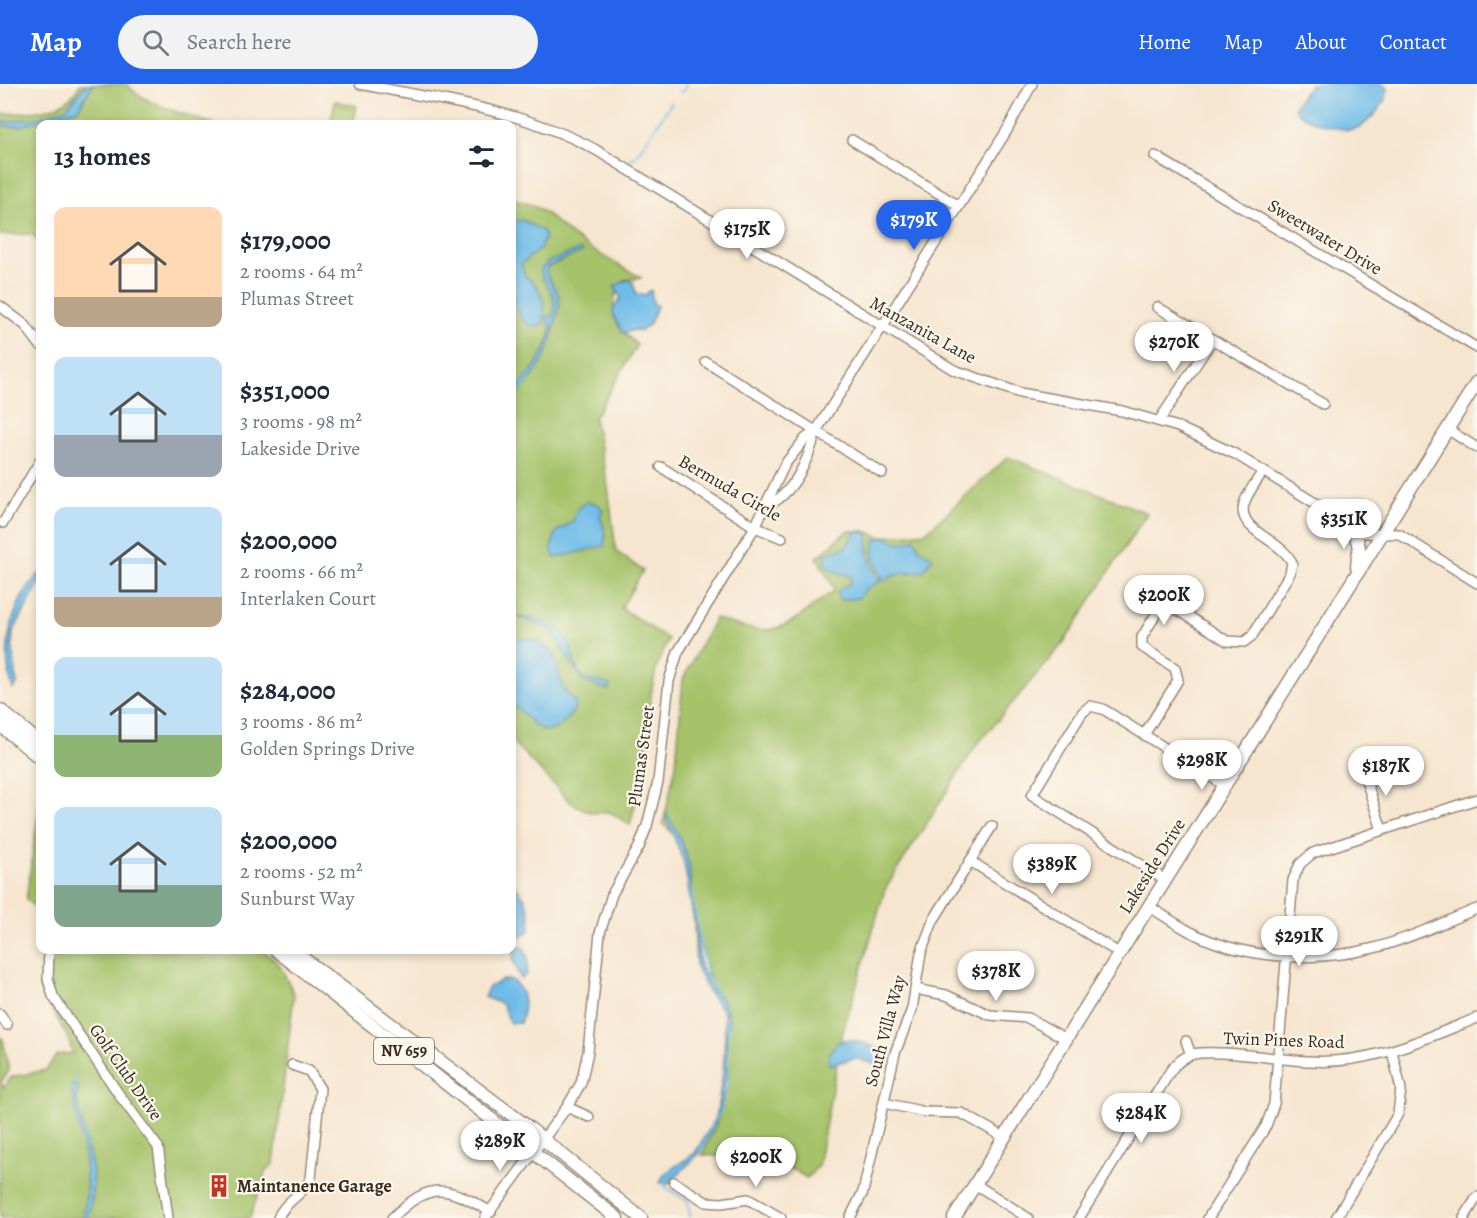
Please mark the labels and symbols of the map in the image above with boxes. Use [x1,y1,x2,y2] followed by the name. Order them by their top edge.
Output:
[1263,193,1387,281] street label: Sweetwater Drive
[872,200,956,251] pin: $179K
[705,209,789,260] pin: $175K
[865,291,981,369] street label: Manzanita Lane
[1132,322,1216,373] pin: $270K
[674,449,786,527] street label: Bermuda Circle
[1302,499,1386,550] pin: $351K
[1122,575,1206,626] pin: $200K
[622,704,660,808] street label: Plumas Street
[1160,740,1244,791] pin: $298K
[1344,746,1428,797] pin: $187K
[1113,814,1191,918] street label: Lakeside Drive
[1010,844,1094,895] pin: $389K
[1257,916,1341,967] pin: $291K
[954,951,1038,1002] pin: $378K
[859,972,912,1089] street label: South Villa Way
[84,1019,168,1125] street label: Golf Club Drive
[1223,1026,1345,1054] street label: Twin Pines Road
[374,1038,434,1064] road number: NV 659
[1099,1093,1183,1144] pin: $284K
[458,1121,542,1172] pin: $289K
[714,1137,798,1188] pin: $200K
[206,1173,232,1199] building icon: Maintanence Garage
[237,1174,392,1198] place label: Maintanence Garage

